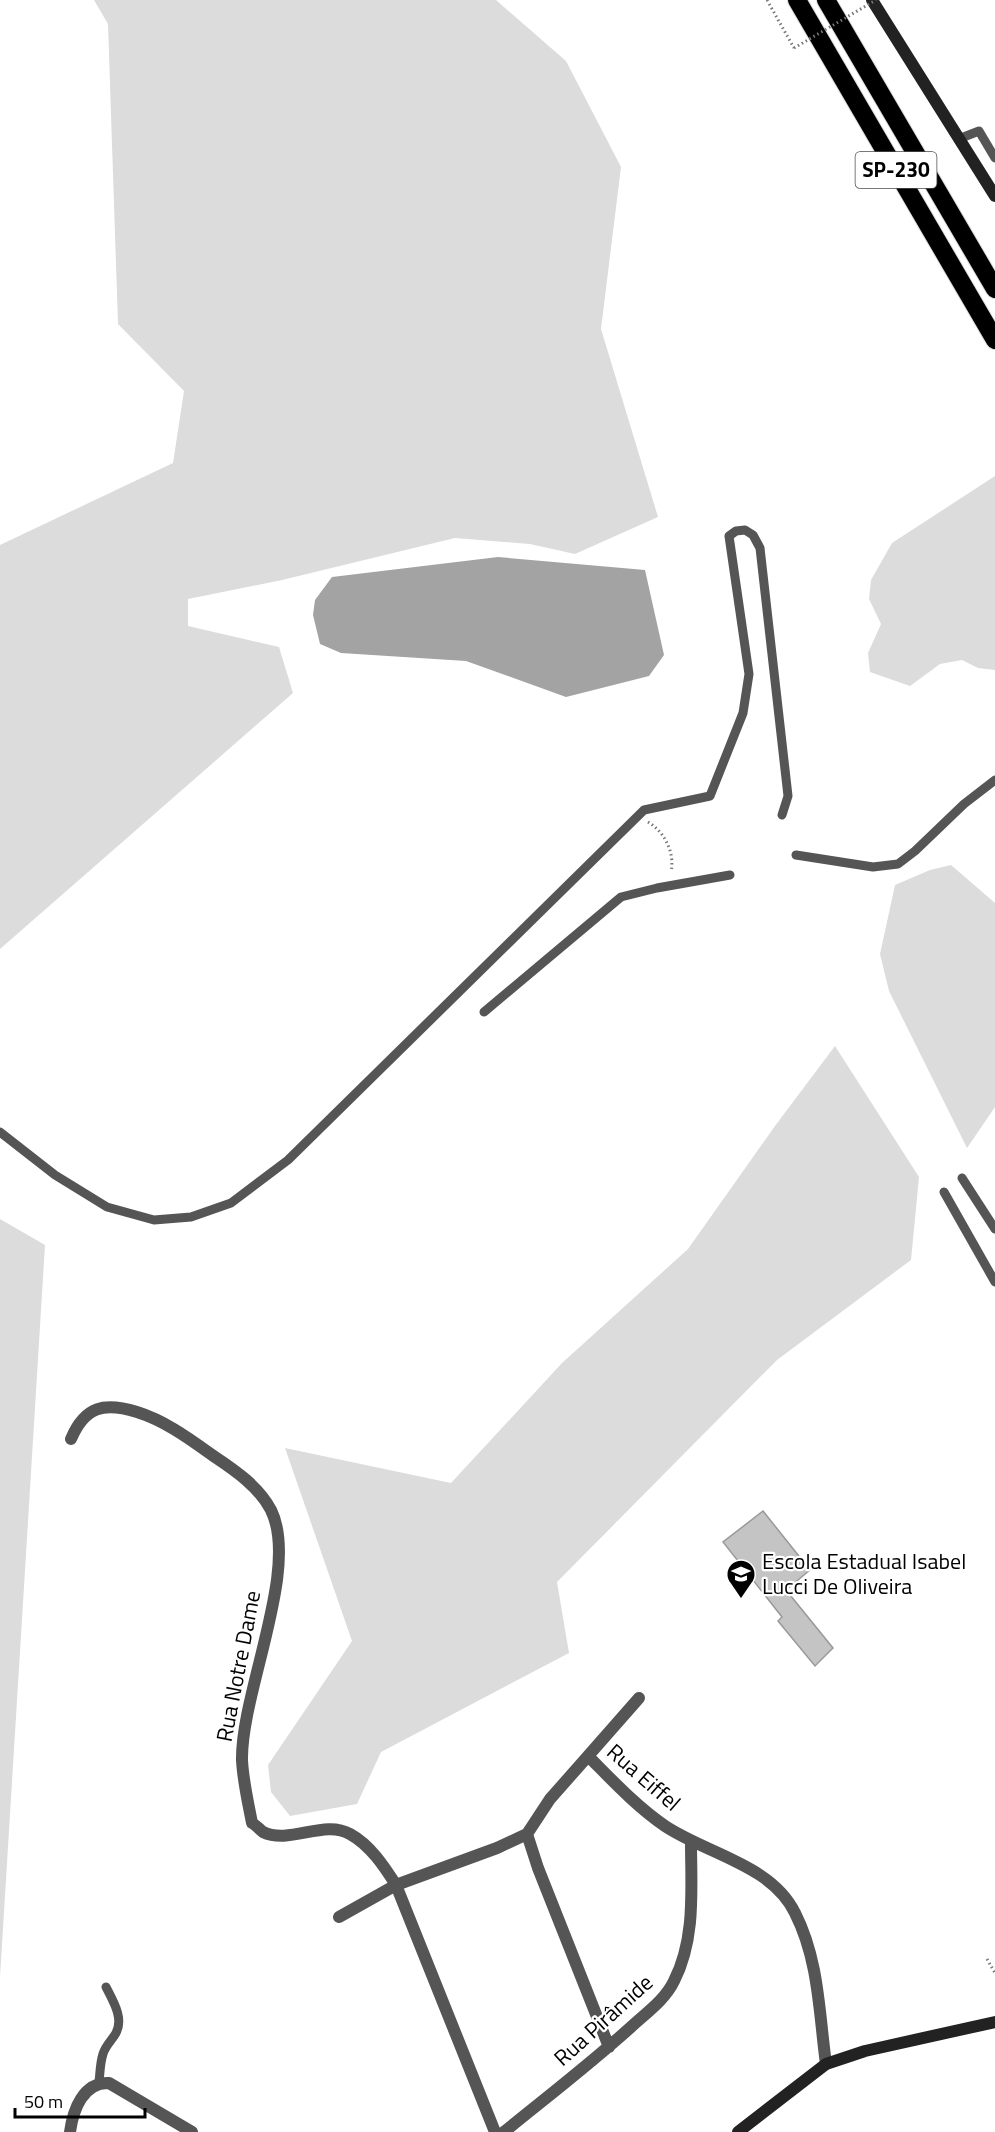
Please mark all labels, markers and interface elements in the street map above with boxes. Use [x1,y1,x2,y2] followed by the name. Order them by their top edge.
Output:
[856,152,936,188] road number: SP-230
[762,1544,966,1603] place label: Escola Estadual Isabel Lucci De Oliveira
[725,1558,757,1600] school or university icon: Escola Estadual Isabel Lucci De Oliveira
[207,1588,269,1744] street label: Rua Notre Dame
[599,1735,689,1819] street label: Rua Eiffel
[546,1966,660,2074] street label: Rua Pirâmide
[15,2081,146,2119] scale bar
[24,2088,63,2115] text: 50 m

